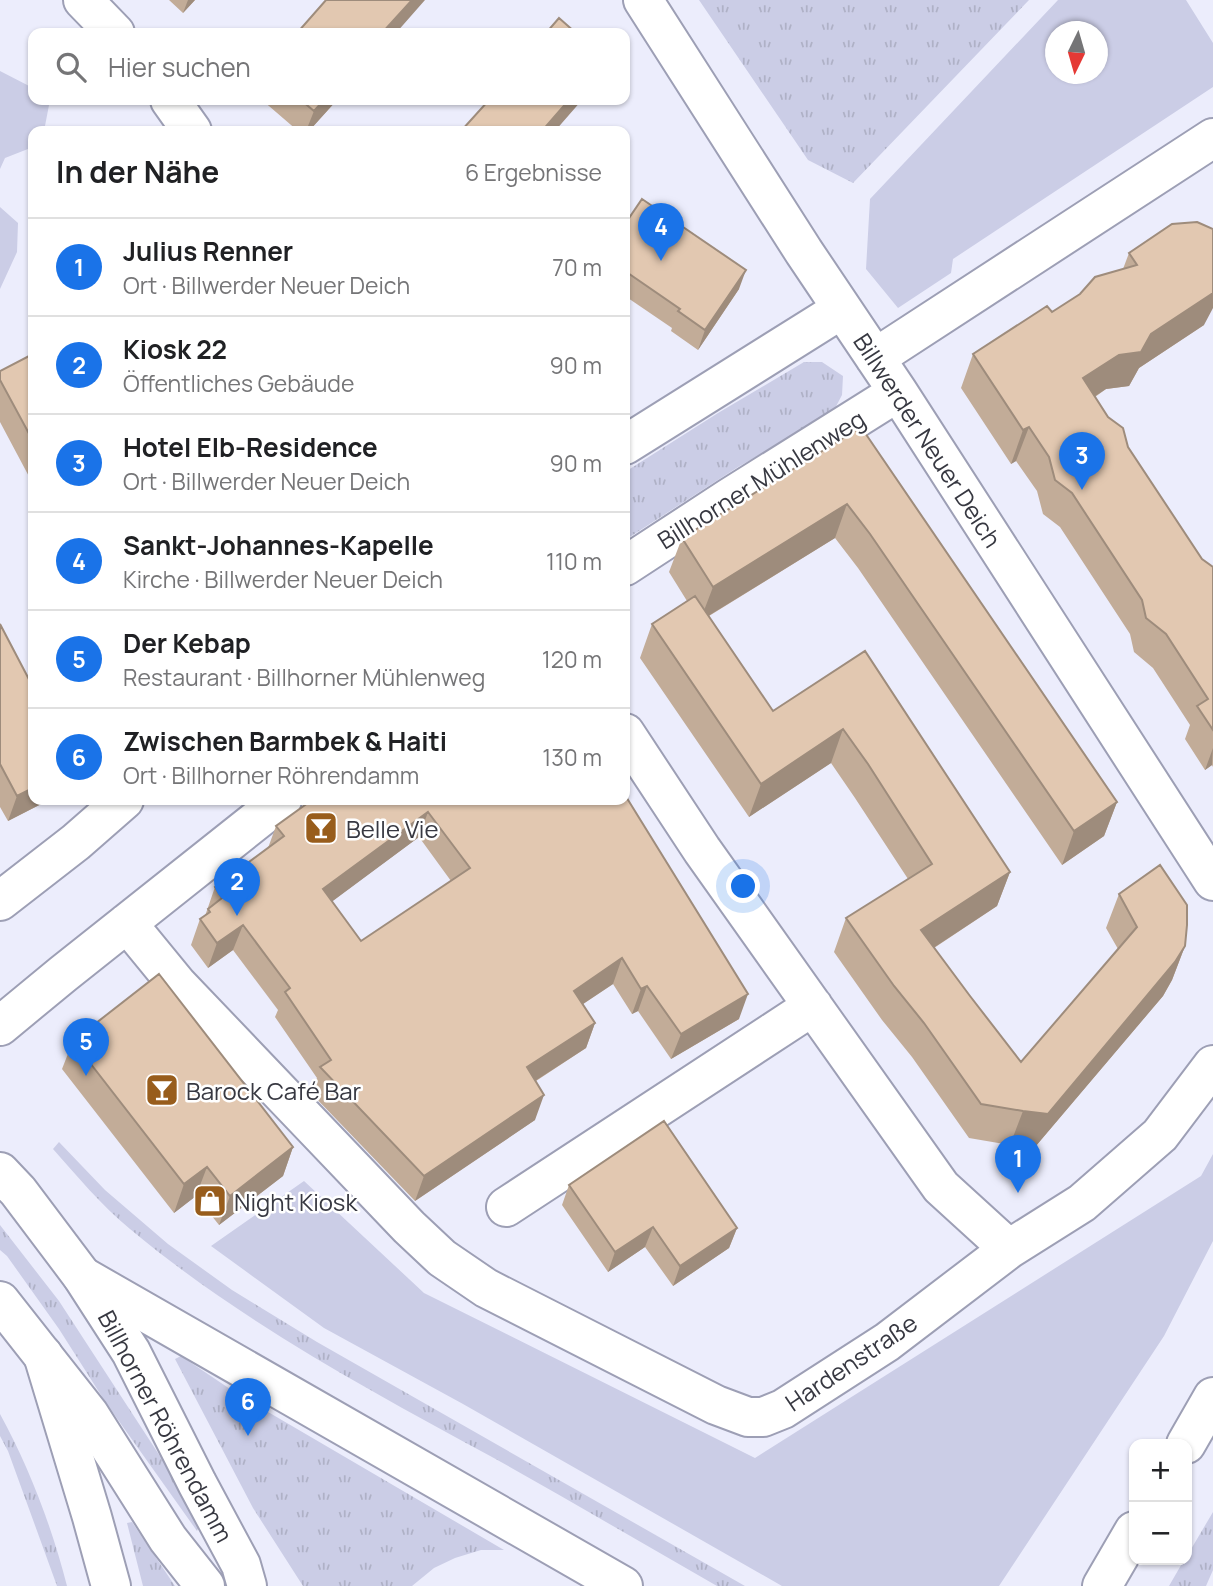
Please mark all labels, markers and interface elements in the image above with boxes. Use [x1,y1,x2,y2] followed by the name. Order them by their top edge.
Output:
[1045,21,1108,84] north arrow
[28,28,630,105] search box
[52,48,90,86] icon: search
[108,49,251,85] text: Hier suchen
[56,151,219,192] text: In der Nähe
[465,156,602,188] text: 6 Ergebnisse
[638,203,684,261] pin: 4
[123,233,293,269] text: Julius Renner
[74,251,84,283] text: 1
[552,251,602,283] text: 70 m
[123,269,410,301] text: Ort · Billwerder Neuer Deich
[846,327,1010,553] street label: Billwerder Neuer Deich
[123,331,227,367] text: Kiosk 22
[72,349,86,381] text: 2
[550,349,602,381] text: 90 m
[123,367,354,399] text: Öffentliches Gebäude
[651,402,871,556] street label: Billhorner Mühlenweg
[123,429,378,465] text: Hotel Elb-Residence
[1059,432,1105,490] pin: 3
[72,447,86,479] text: 3
[550,447,602,479] text: 90 m
[123,465,410,497] text: Ort · Billwerder Neuer Deich
[123,527,434,563] text: Sankt-Johannes-Kapelle
[72,545,86,577] text: 4
[546,545,602,577] text: 110 m
[123,563,443,595] text: Kirche · Billwerder Neuer Deich
[123,625,251,661] text: Der Kebap
[72,643,86,675] text: 5
[542,643,602,675] text: 120 m
[123,661,485,693] text: Restaurant · Billhorner Mühlenweg
[123,723,447,759] text: Zwischen Barmbek & Haiti
[72,741,86,773] text: 6
[542,741,602,773] text: 130 m
[123,759,419,791] text: Ort · Billhorner Röhrendamm
[302,809,340,847] bar icon: Belle Vie
[346,812,438,845] place label: Belle Vie
[214,858,260,916] pin: 2
[726,869,760,903] your location
[63,1018,109,1076] pin: 5
[143,1071,181,1109] bar icon: Barock Café Bar
[186,1074,362,1107] place label: Barock Café Bar
[995,1135,1041,1193] pin: 1
[191,1182,229,1220] shop icon: Night Kiosk
[234,1185,358,1218] place label: Night Kiosk
[91,1304,241,1548] street label: Billhorner Röhrendamm
[779,1306,923,1418] street label: Hardenstraße
[225,1378,271,1436] pin: 6
[1129,1439,1192,1565] map controls
[1129,1439,1192,1502] button: +
[1129,1502,1192,1565] button: −

